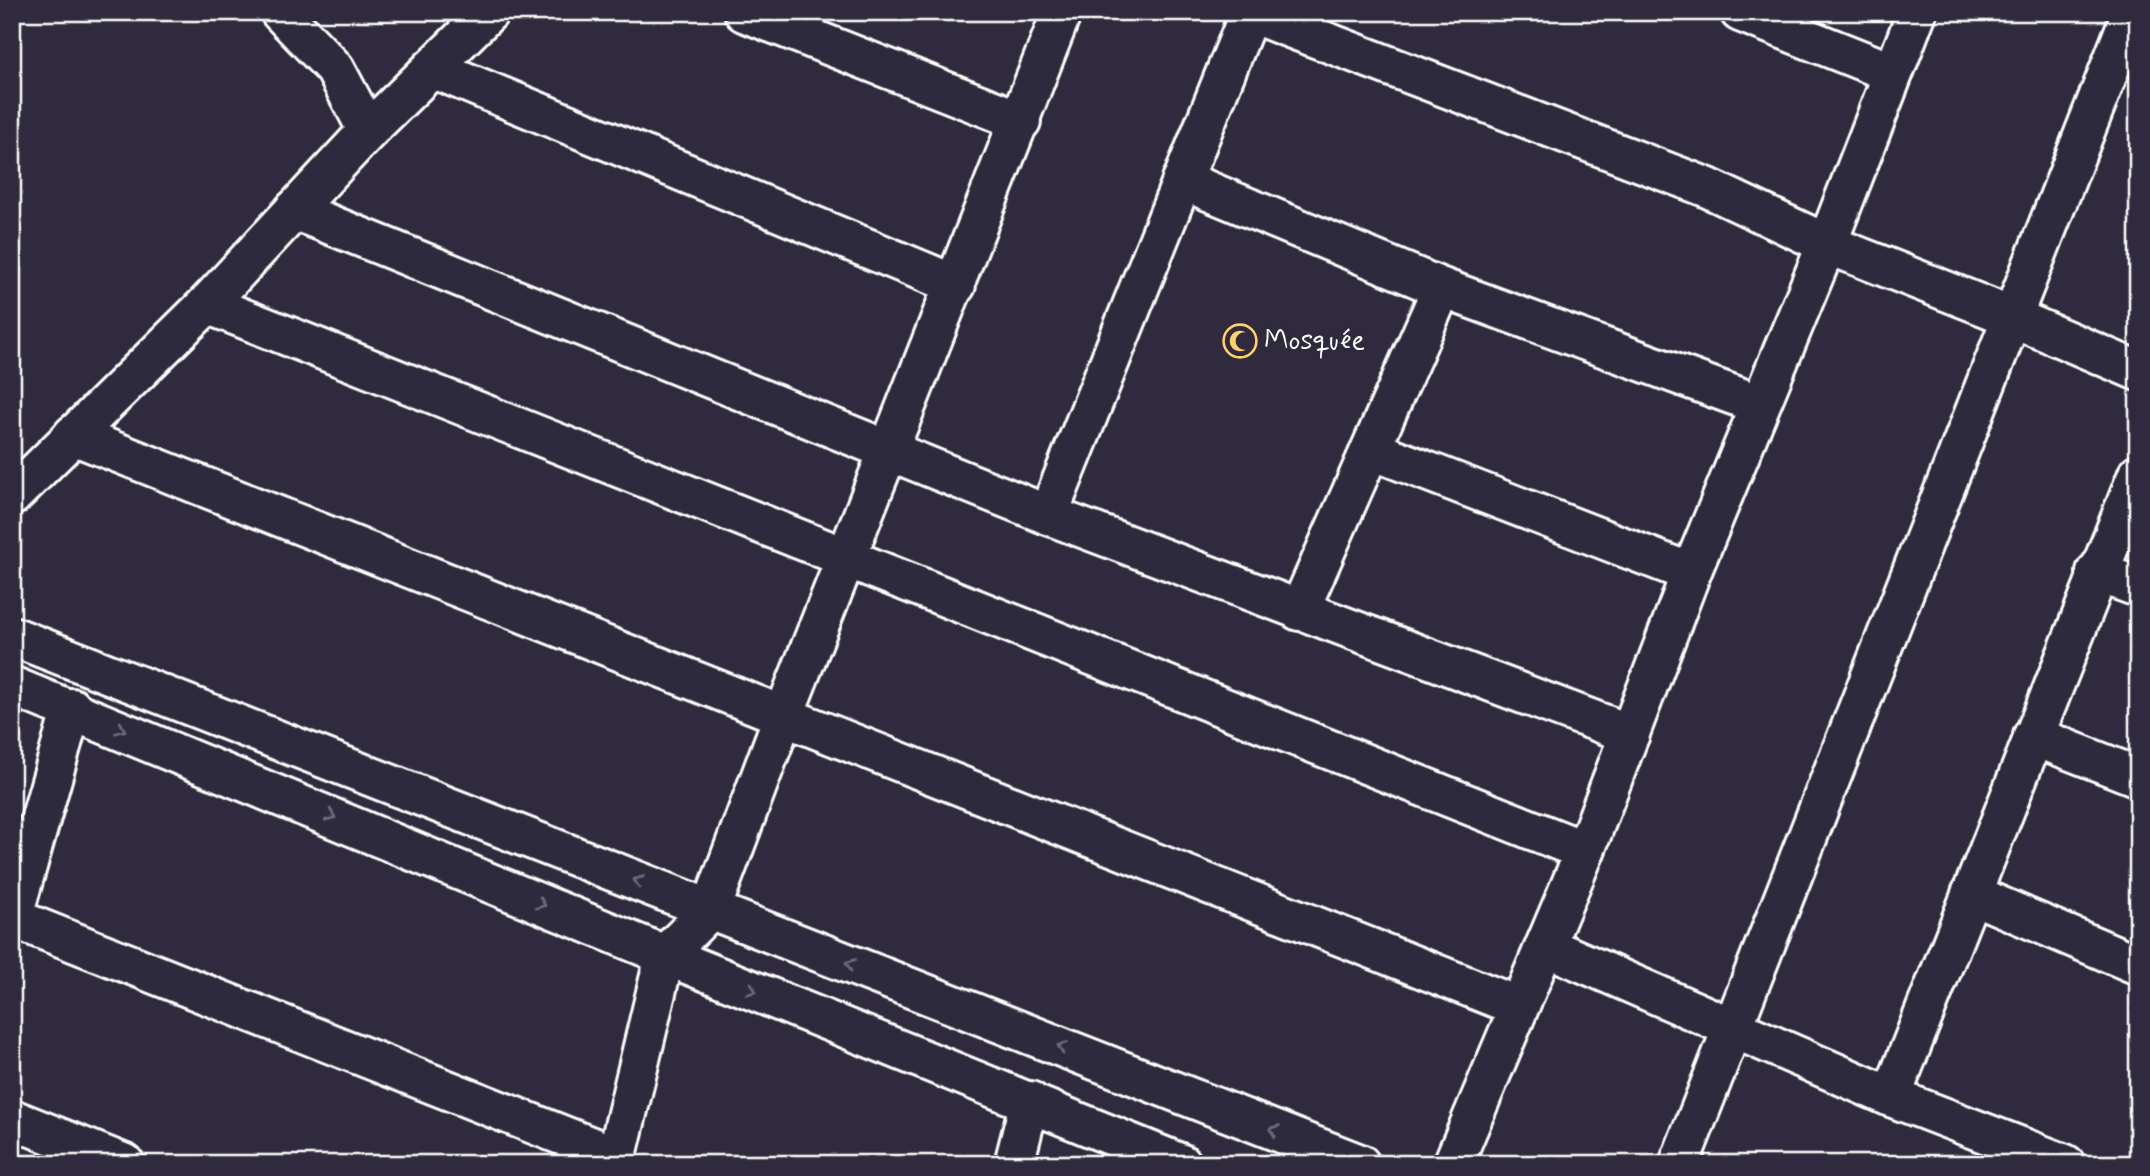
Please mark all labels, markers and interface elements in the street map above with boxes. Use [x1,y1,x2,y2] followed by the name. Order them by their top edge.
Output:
[1221,322,1259,360] mosque icon: Mosquée
[1264,323,1365,360] place label: Mosquée
[115,720,127,734] one-way arrow
[324,808,337,822] one-way arrow
[633,875,645,889] one-way arrow
[535,895,547,909] one-way arrow
[845,958,857,972] one-way arrow
[745,982,757,996] one-way arrow
[1057,1041,1069,1055] one-way arrow
[1268,1124,1280,1138] one-way arrow

